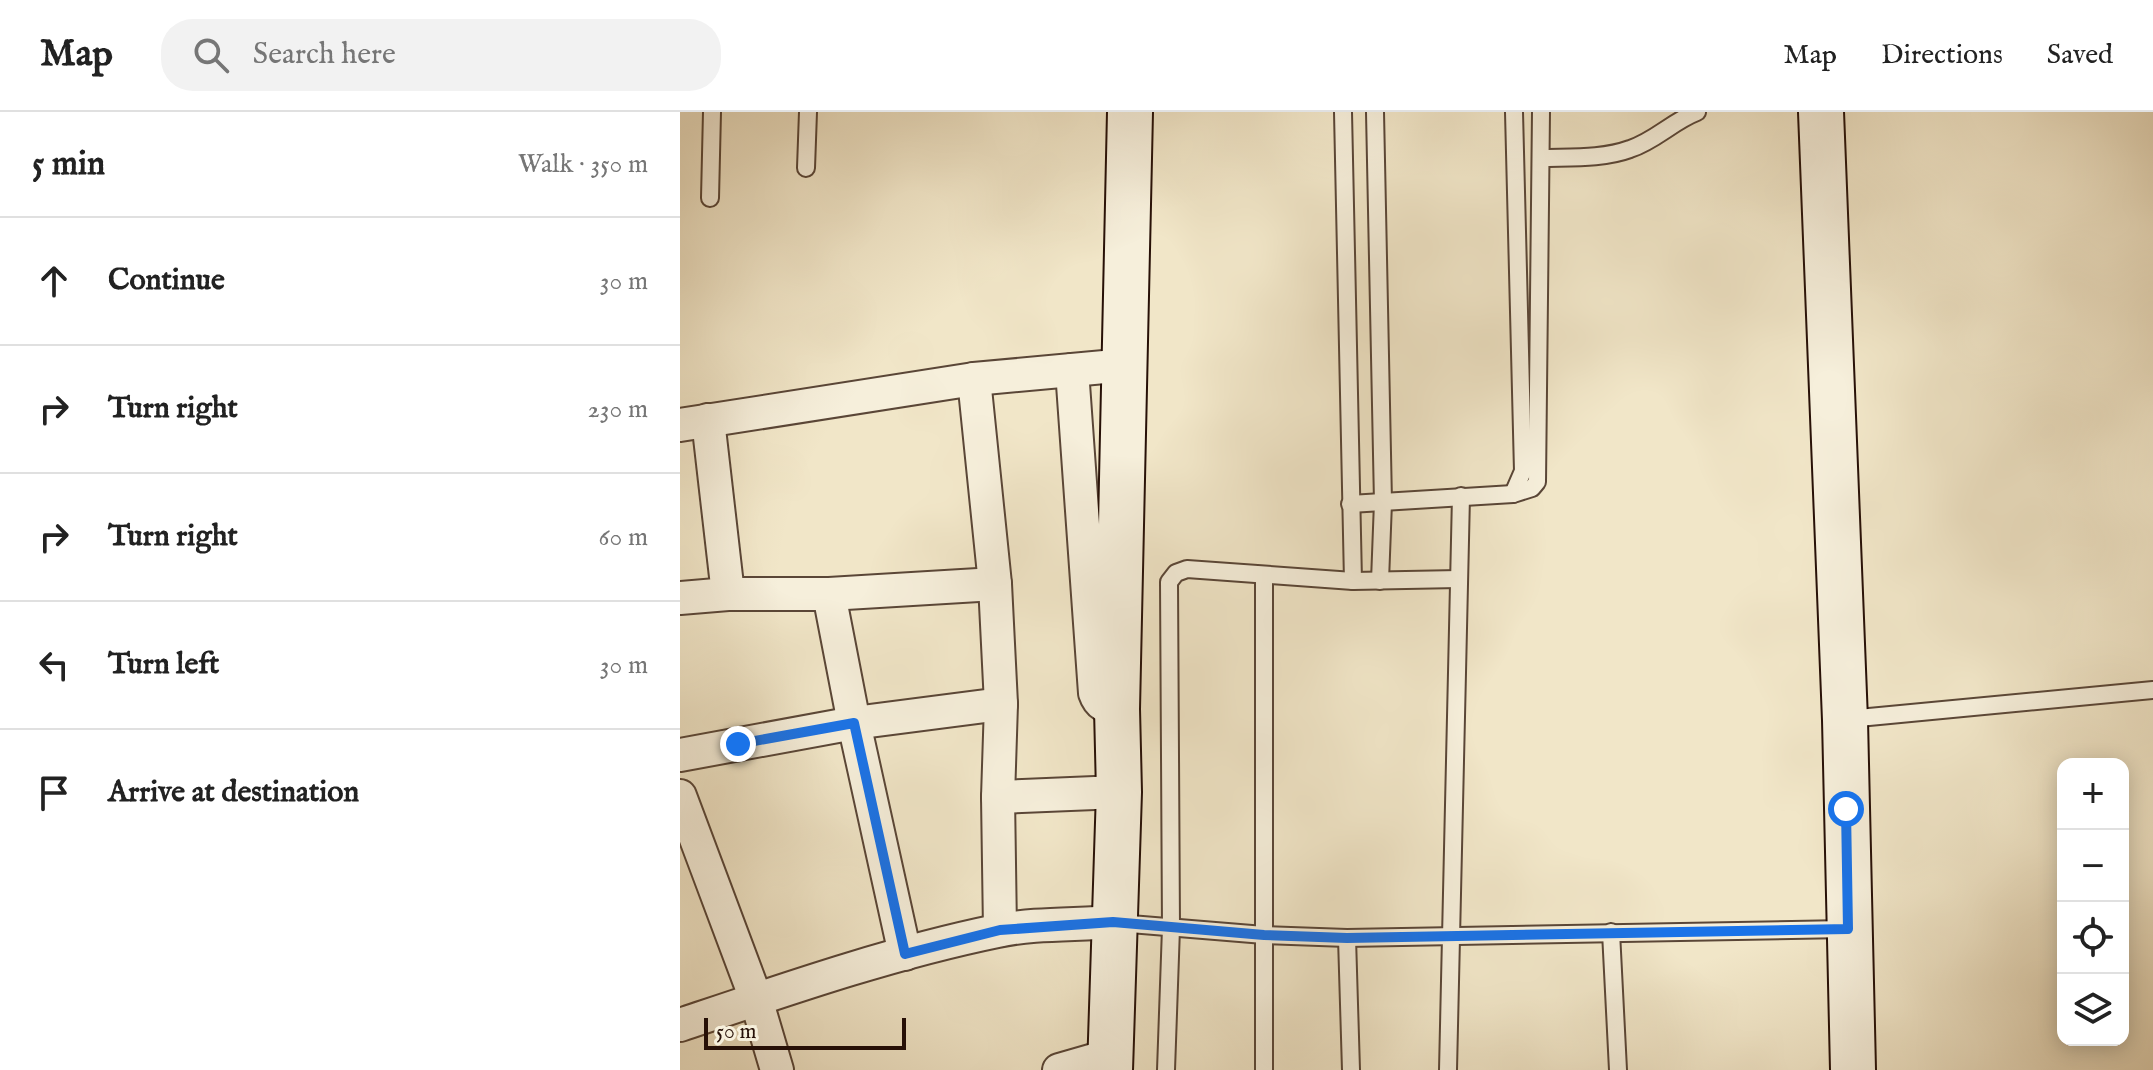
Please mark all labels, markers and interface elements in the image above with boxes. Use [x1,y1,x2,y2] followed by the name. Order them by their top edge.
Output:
[161,19,721,91] search box
[40,31,113,79] text: Map
[189,33,233,77] icon: search
[253,36,396,74] text: Search here
[1783,38,1837,73] text: Map
[1881,38,2003,73] text: Directions
[2047,38,2113,73] text: Saved
[32,143,105,186] text: 5 min
[518,148,648,181] text: Walk · 350 m
[32,259,76,303] icon: ahead
[108,262,225,300] text: Continue
[600,265,648,298] text: 30 m
[32,387,76,431] icon: right
[108,390,238,428] text: Turn right
[588,393,648,426] text: 230 m
[32,515,76,559] icon: right
[108,518,238,556] text: Turn right
[599,521,648,554] text: 60 m
[32,643,76,687] icon: left
[108,646,219,684] text: Turn left
[600,649,648,682] text: 30 m
[720,726,756,762] route end
[2057,758,2129,1046] map controls
[2057,758,2129,830] button: +
[32,771,76,815] icon: arrive
[108,774,359,812] text: Arrive at destination
[1828,791,1864,827] route start
[2057,830,2129,902] button: −
[2057,902,2129,974] button: locate
[2057,974,2129,1046] button: layers
[704,1014,906,1050] scale bar
[716,1018,757,1046] text: 50 m

